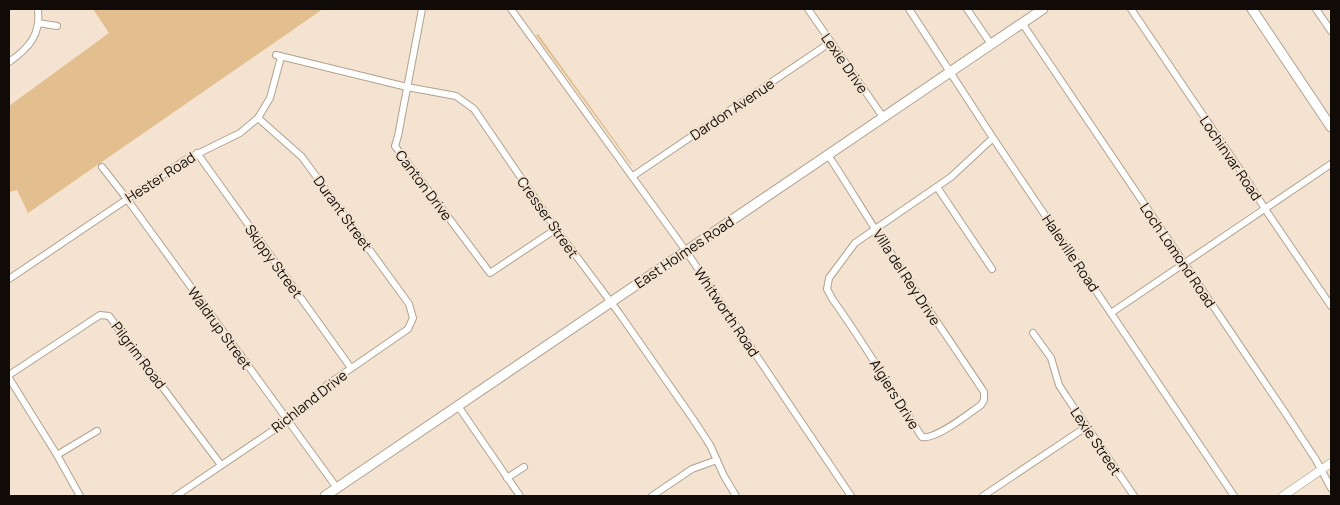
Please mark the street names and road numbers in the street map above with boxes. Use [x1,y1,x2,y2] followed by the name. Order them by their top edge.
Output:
[817,29,873,97] street label: Lexie Drive
[686,74,778,144] street label: Dardon Avenue
[1196,112,1266,204] street label: Lochinvar Road
[391,146,457,224] street label: Canton Drive
[121,147,199,207] street label: Hester Road
[309,172,377,255] street label: Durant Street
[513,173,583,262] street label: Cresser Street
[1136,199,1220,311] street label: Loch Lomond Road
[1038,211,1104,295] street label: Haleville Road
[631,212,737,292] street label: East Holmes Road
[241,220,307,302] street label: Skippy Street
[869,225,945,329] street label: Villa del Rey Drive
[690,264,764,360] street label: Whitworth Road
[184,283,257,373] street label: Waldrup Street
[108,318,170,392] street label: Pilgrim Road
[866,355,924,433] street label: Algiers Drive
[267,365,351,437] street label: Richland Drive
[1066,403,1126,479] street label: Lexie Street

